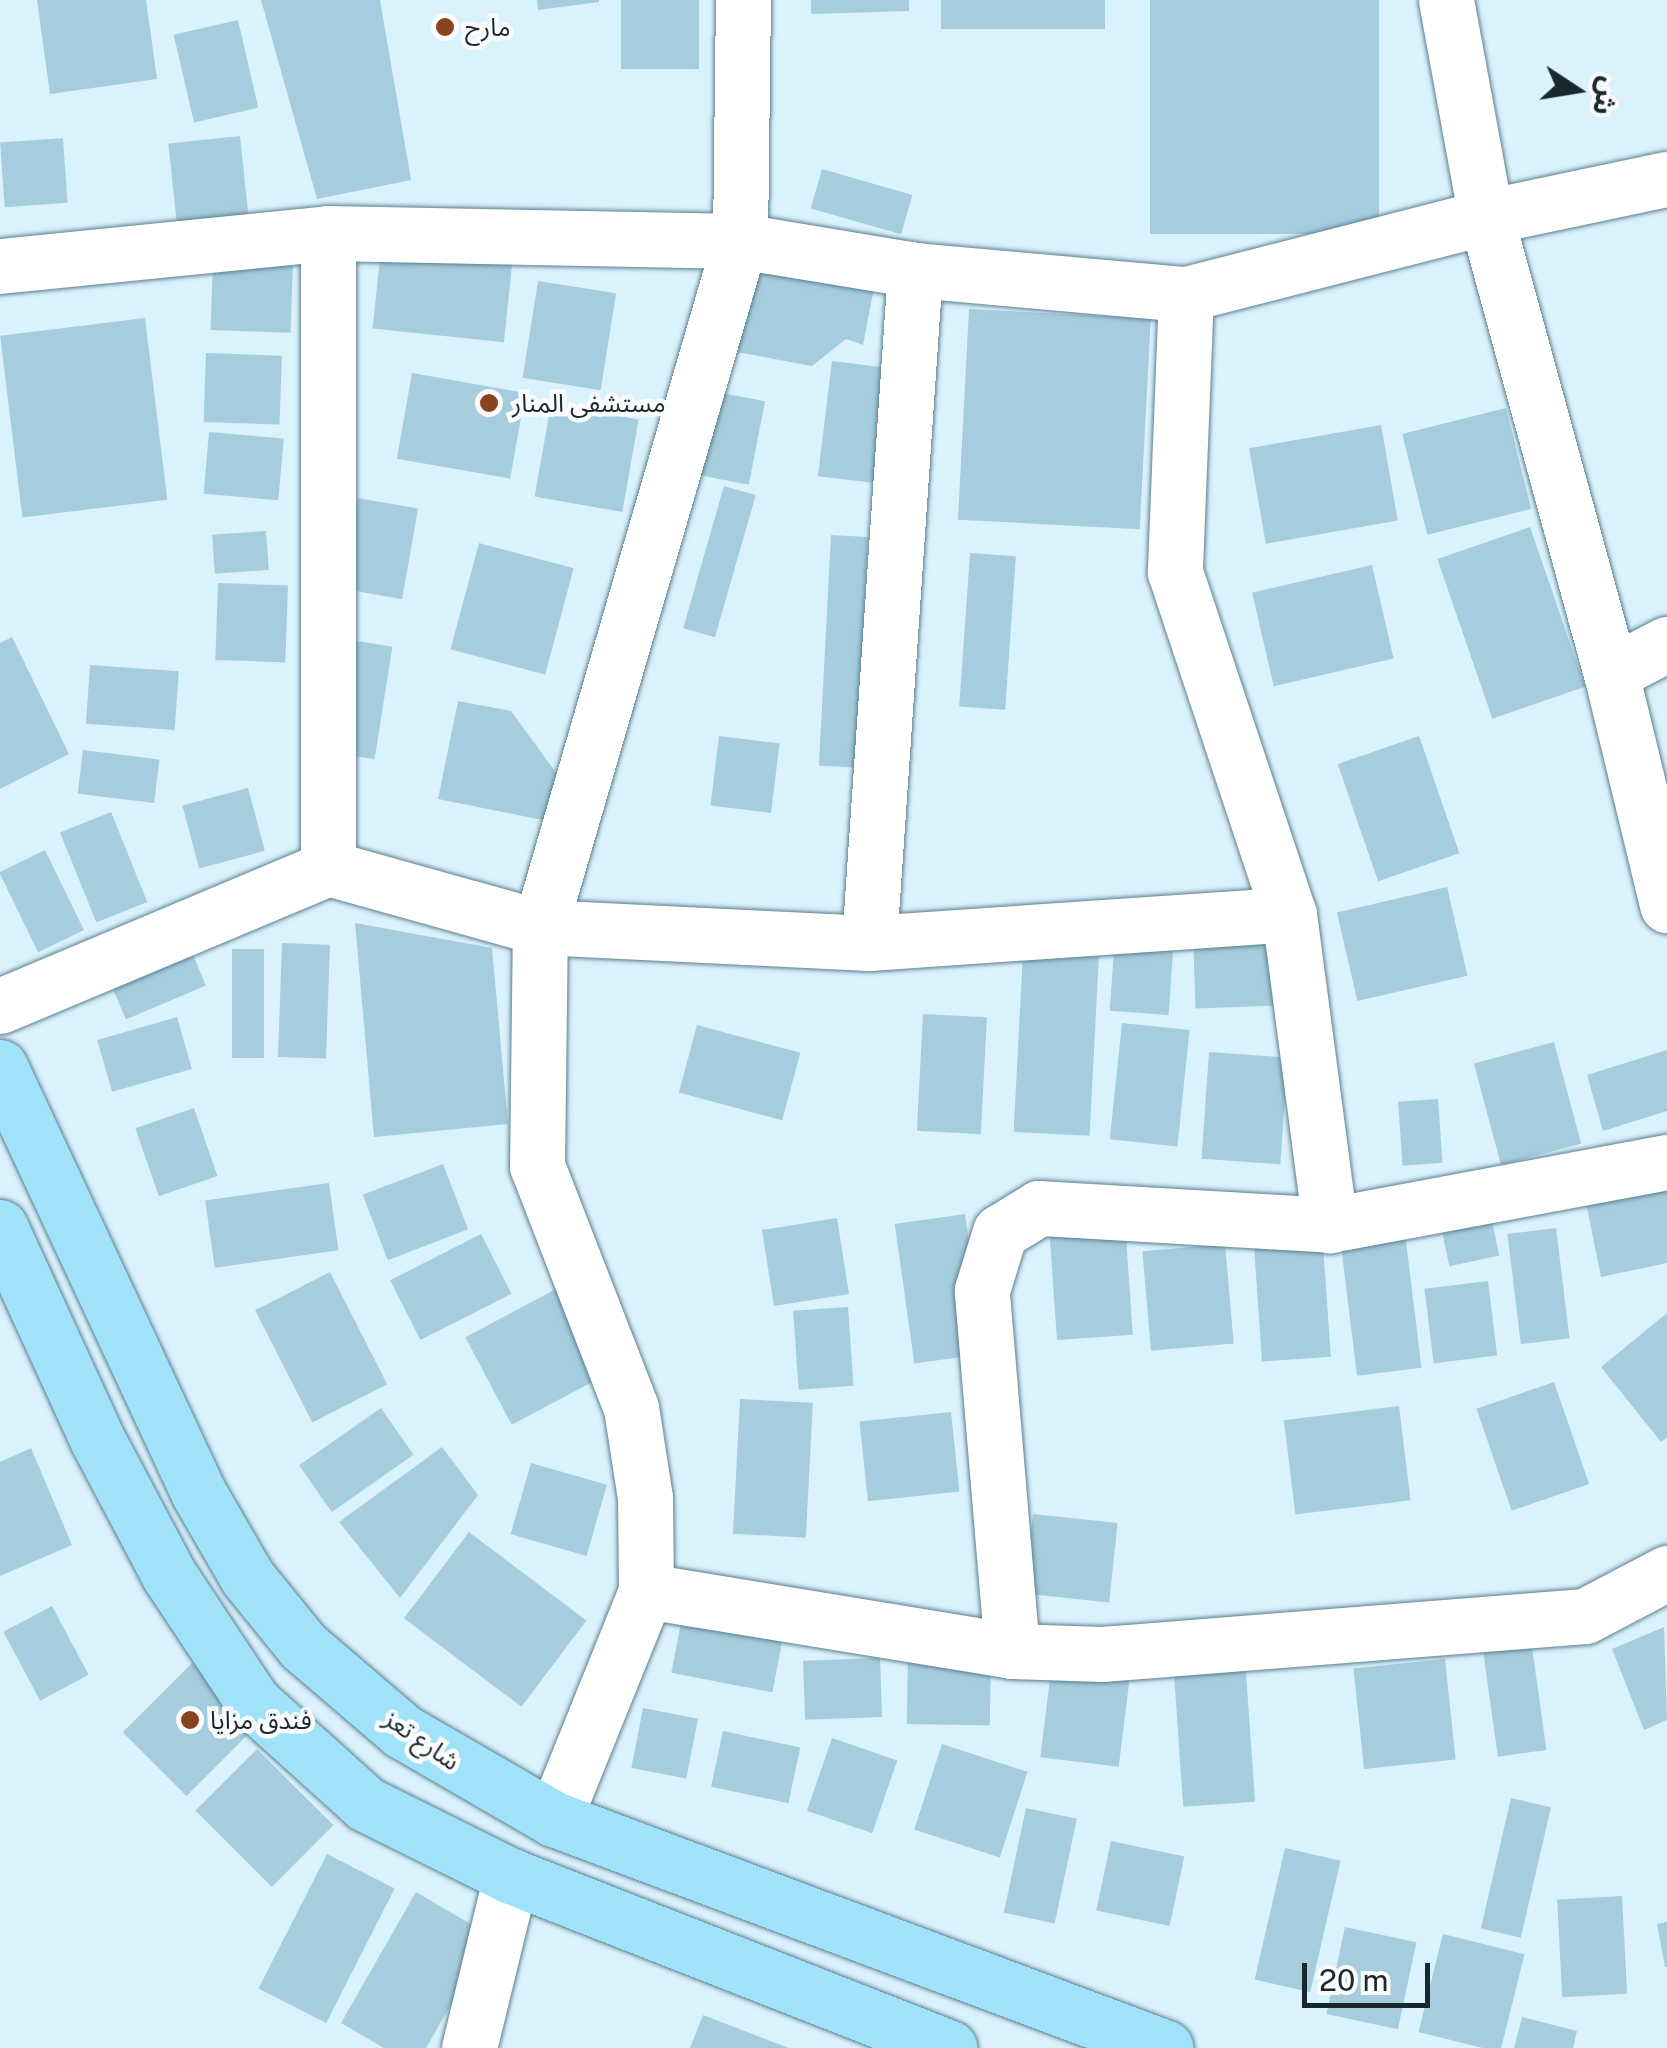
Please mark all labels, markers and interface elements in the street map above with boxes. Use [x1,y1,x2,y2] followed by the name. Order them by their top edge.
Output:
[465,12,511,42] place label: مارح
[434,16,456,38] marker: مارح
[1527,40,1627,140] north arrow
[1587,74,1627,119] text: ش
[512,388,666,418] place label: مستشفى المنار
[476,390,502,416] marker: مستشفى المنار
[379,1703,465,1777] street label: شارع تعز
[210,1705,312,1735] place label: فندق مزايا
[179,1709,201,1731] marker: فندق مزايا
[1307,1943,1434,2005] scale bar
[1319,1962,1388,1998] text: 20 m

